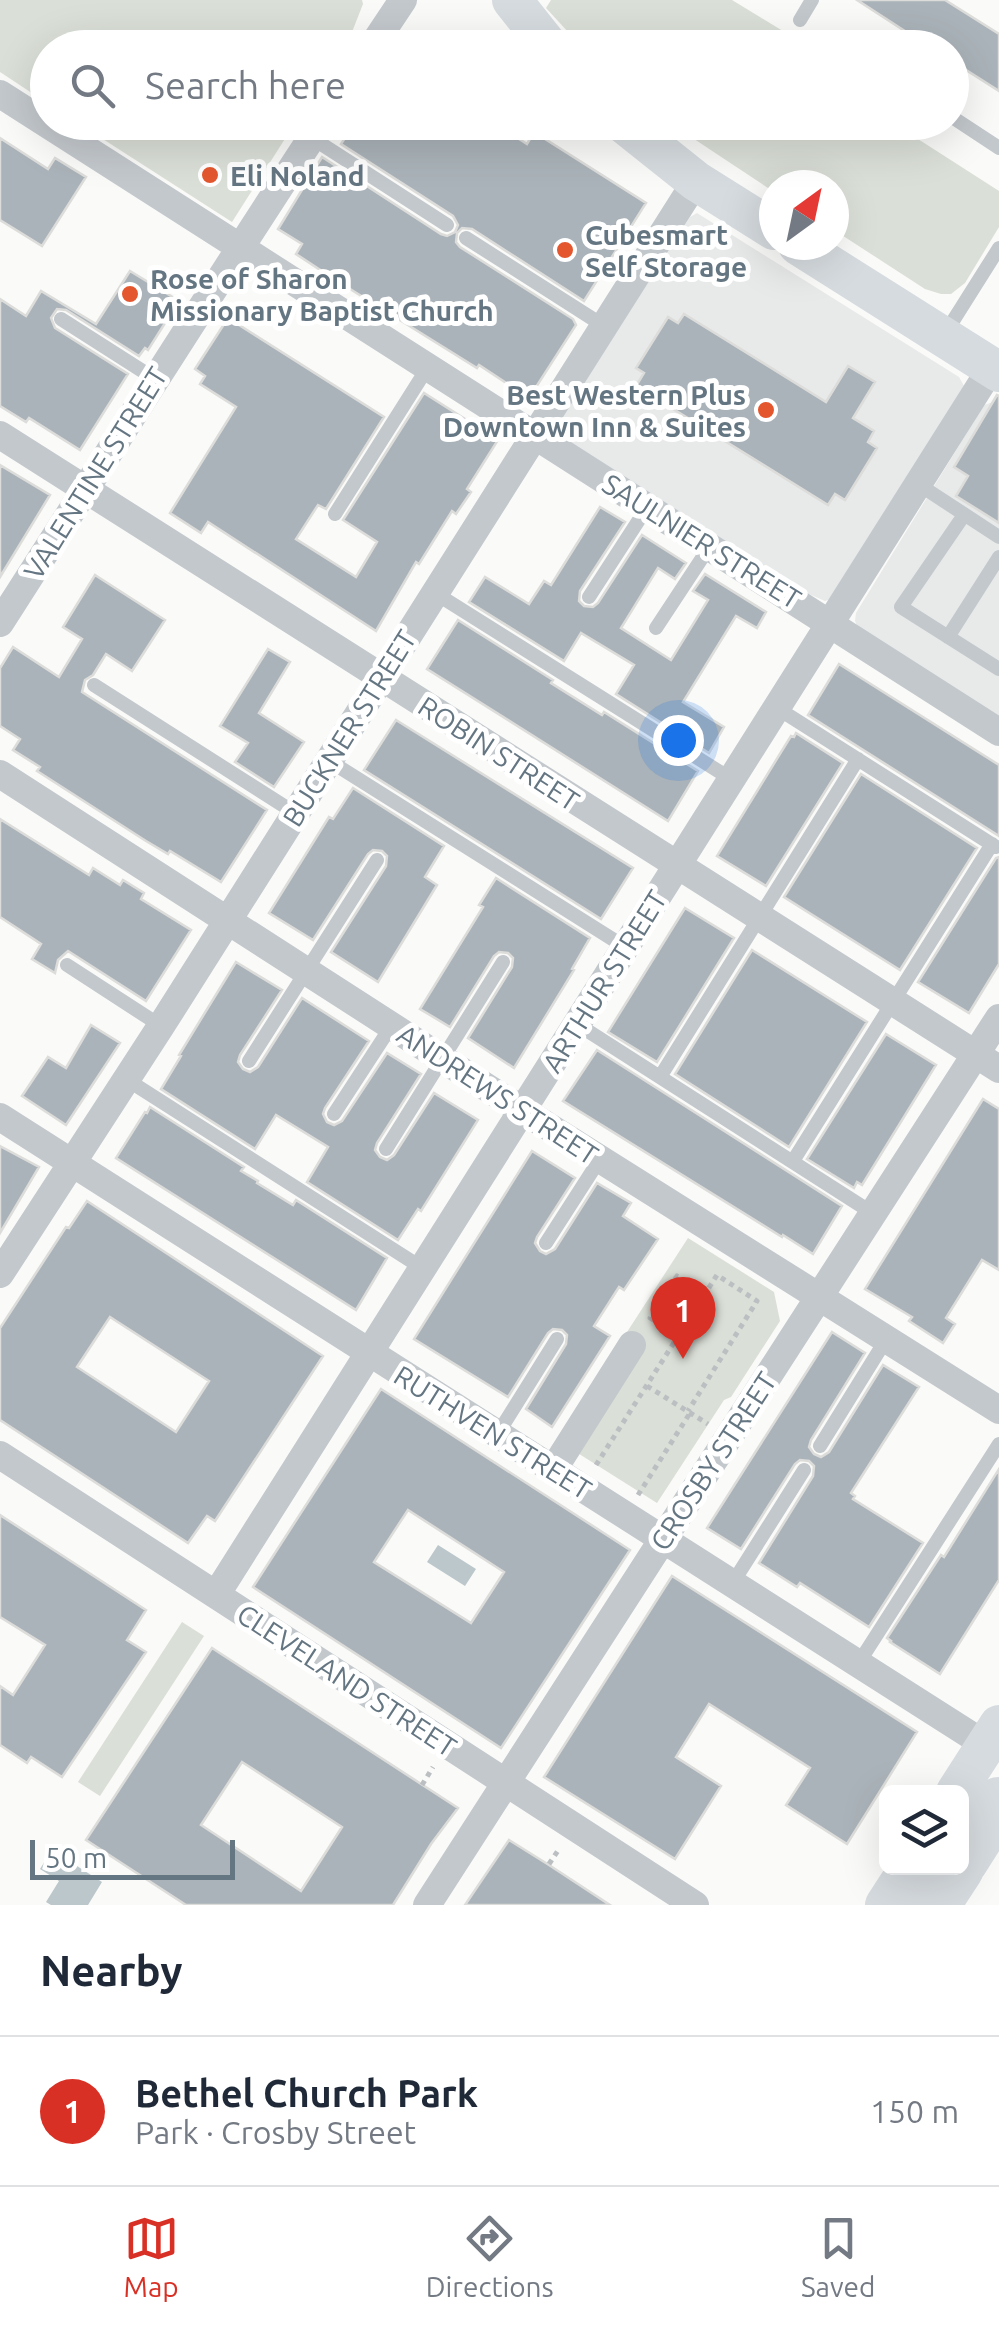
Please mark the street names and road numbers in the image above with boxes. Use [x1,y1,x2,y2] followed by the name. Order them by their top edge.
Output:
[17,361,173,585] street label: VALENTINE STREET
[597,468,807,615] street label: SAULNIER STREET
[276,624,422,832] street label: BUCKNER STREET
[413,690,585,817] street label: ROBIN STREET
[536,884,673,1078] street label: ARTHUR STREET
[392,1018,604,1171] street label: ANDREWS STREET
[389,1359,597,1505] street label: RUTHVEN STREET
[644,1366,782,1556] street label: CROSBY STREET
[232,1598,463,1763] street label: CLEVELAND STREET

